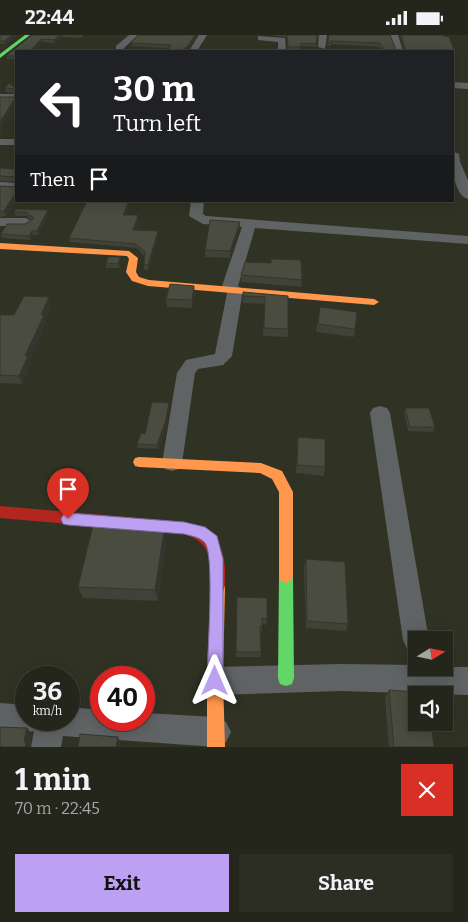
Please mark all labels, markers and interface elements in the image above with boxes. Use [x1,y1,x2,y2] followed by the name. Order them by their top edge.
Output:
[25,6,74,29] text: 22:44
[113,68,195,110] text: 30 m
[30,70,95,135] icon: left
[113,110,201,137] text: Turn left
[85,165,113,193] icon: arrive
[30,168,75,191] text: Then
[47,468,89,519] pin
[54,475,82,503] icon: arrive
[408,631,452,676] north arrow
[408,631,453,731] map controls
[188,654,240,706] position arrow
[90,666,155,731] speed limit sign: 40
[33,677,62,707] text: 36
[408,686,453,731] button: sound
[33,704,62,718] text: km/h
[15,762,91,798] text: 1 min
[401,764,453,816] button: close
[15,799,100,818] text: 70 m · 22:45
[15,854,229,912] button: Exit
[239,854,453,912] button: Share

